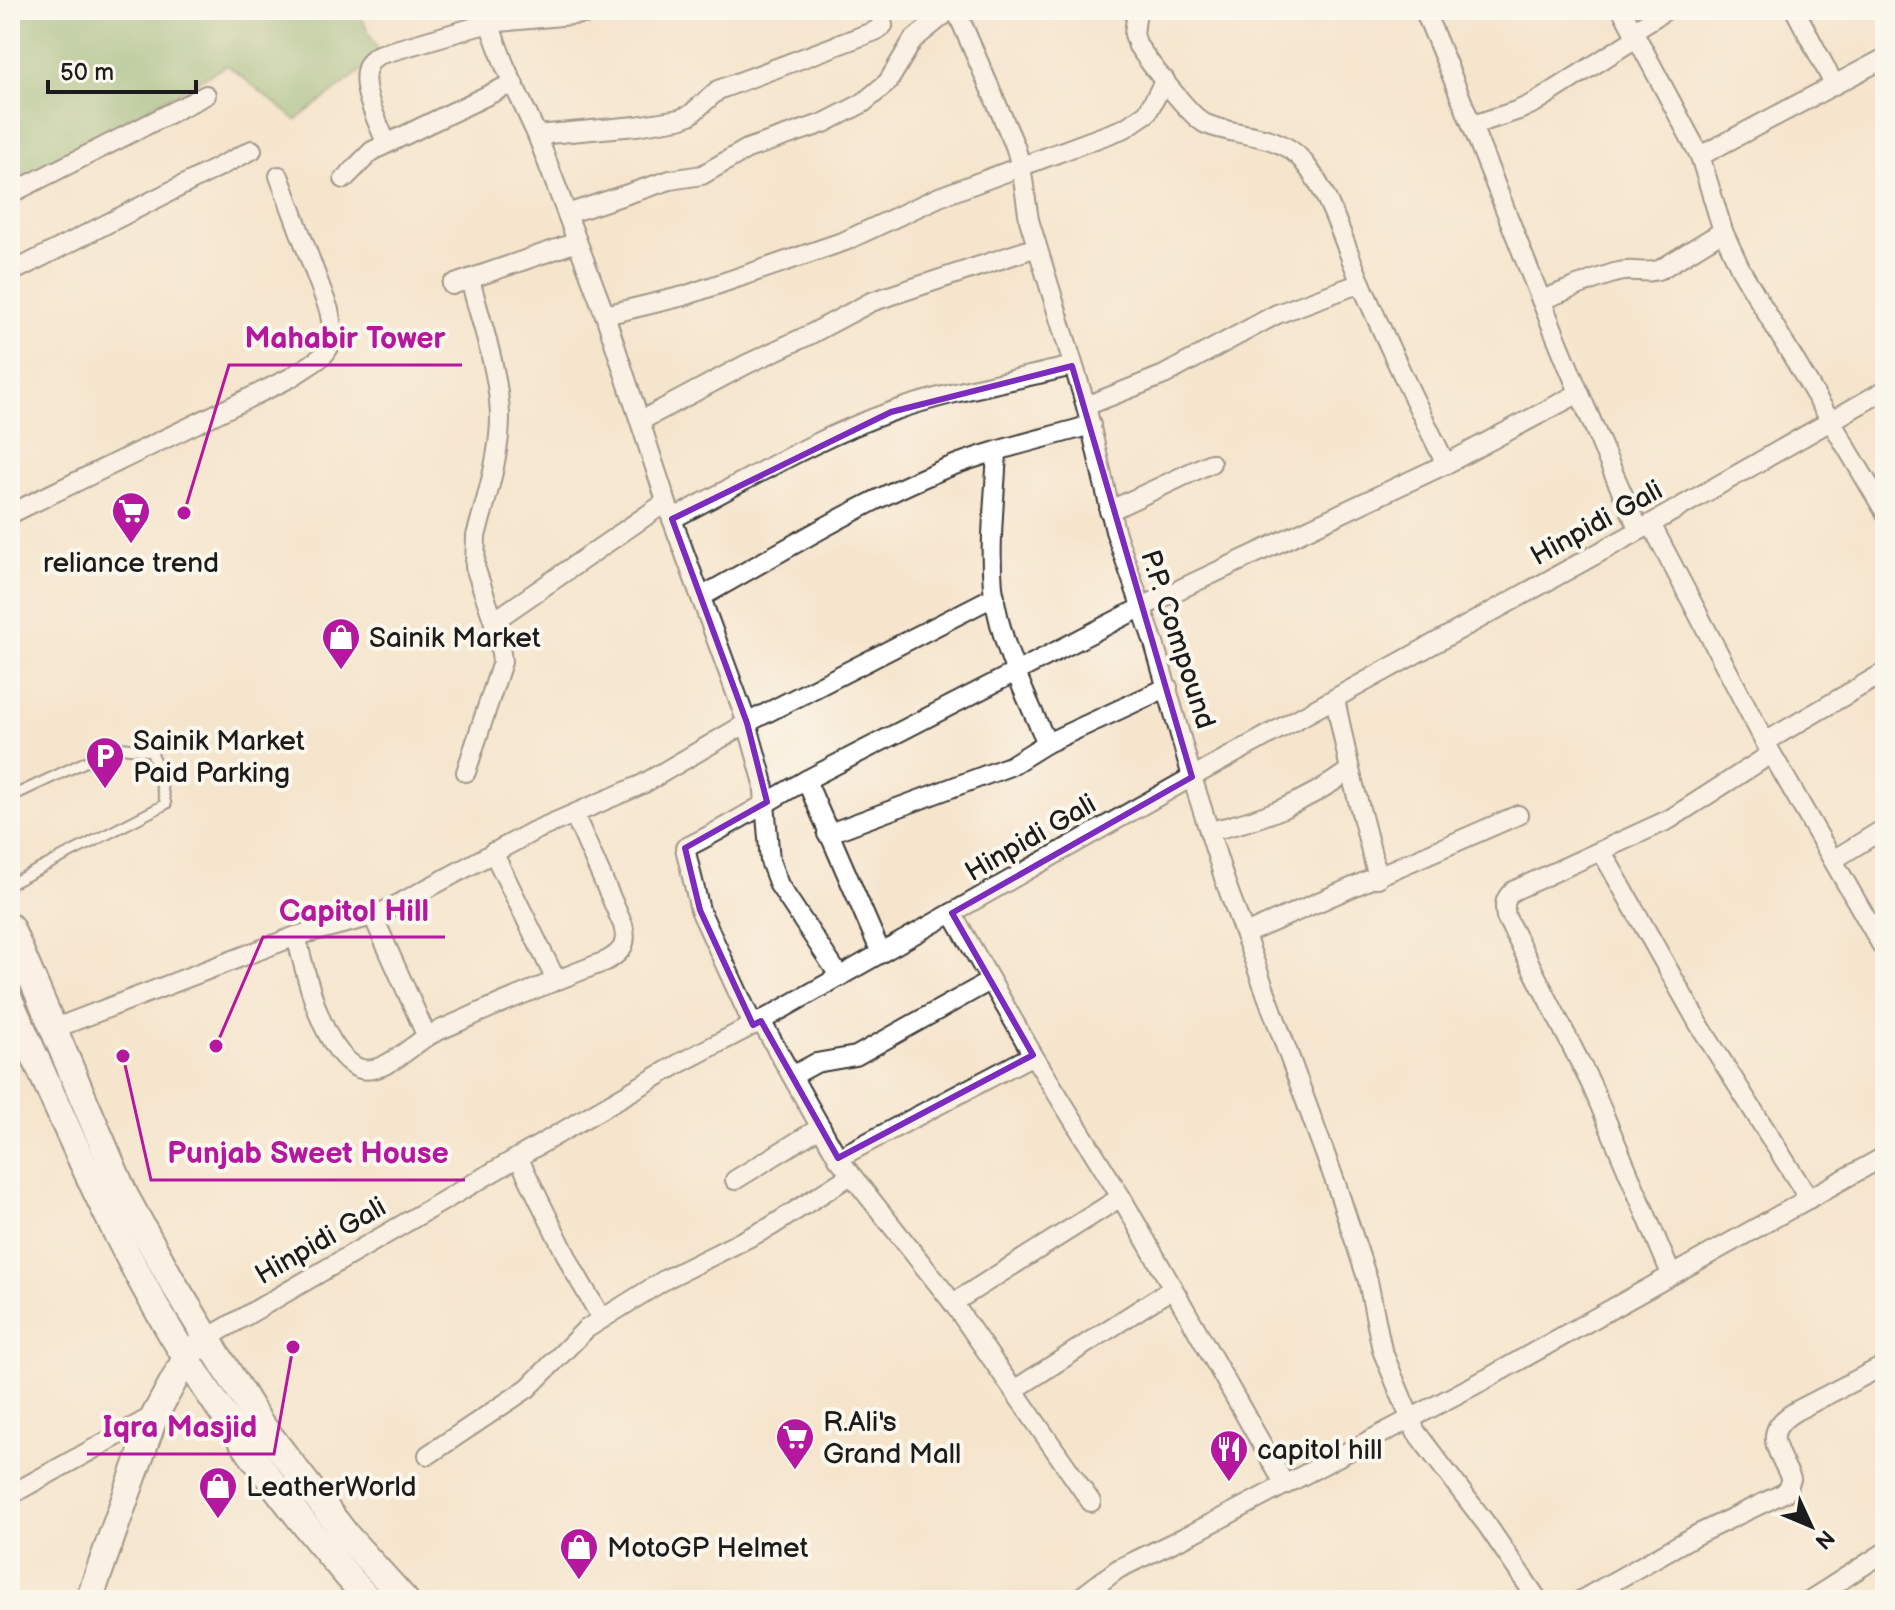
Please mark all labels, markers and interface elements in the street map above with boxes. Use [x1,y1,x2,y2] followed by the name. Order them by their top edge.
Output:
[48,44,196,94] scale bar
[60,58,114,87] text: 50 m
[229,311,462,365] callout: Mahabir Tower
[244,321,447,357] text: Mahabir Tower
[1525,474,1668,573] street label: Hinpidi Gali
[110,490,152,545] supermarket icon: reliance trend
[1133,546,1222,733] street label: P.P. Compound
[43,547,219,580] place label: reliance trend
[320,616,362,671] shop icon: Sainik Market
[369,622,541,655] place label: Sainik Market
[133,725,305,790] place label: Sainik Market Paid Parking
[84,735,126,790] parking icon: Sainik Market Paid Parking
[960,788,1102,889] street label: Hinpidi Gali
[263,883,445,937] callout: Capitol Hill
[279,894,429,930] text: Capitol Hill
[151,1126,465,1180] callout: Punjab Sweet House
[167,1136,449,1172] text: Punjab Sweet House
[250,1191,392,1292] street label: Hinpidi Gali
[87,1400,274,1454] callout: Iqra Masjid
[823,1406,961,1471] place label: R.Ali's Grand Mall
[103,1410,257,1446] text: Iqra Masjid
[774,1416,816,1471] supermarket icon: R.Ali's Grand Mall
[1208,1428,1250,1483] restaurant icon: capitol hill
[1257,1434,1383,1467] place label: capitol hill
[197,1465,239,1520] shop icon: LeatherWorld
[246,1471,417,1504] place label: LeatherWorld
[1771,1486,1851,1566] north arrow
[1809,1524,1840,1554] text: N
[558,1526,600,1581] shop icon: MotoGP Helmet
[607,1532,809,1565] place label: MotoGP Helmet

